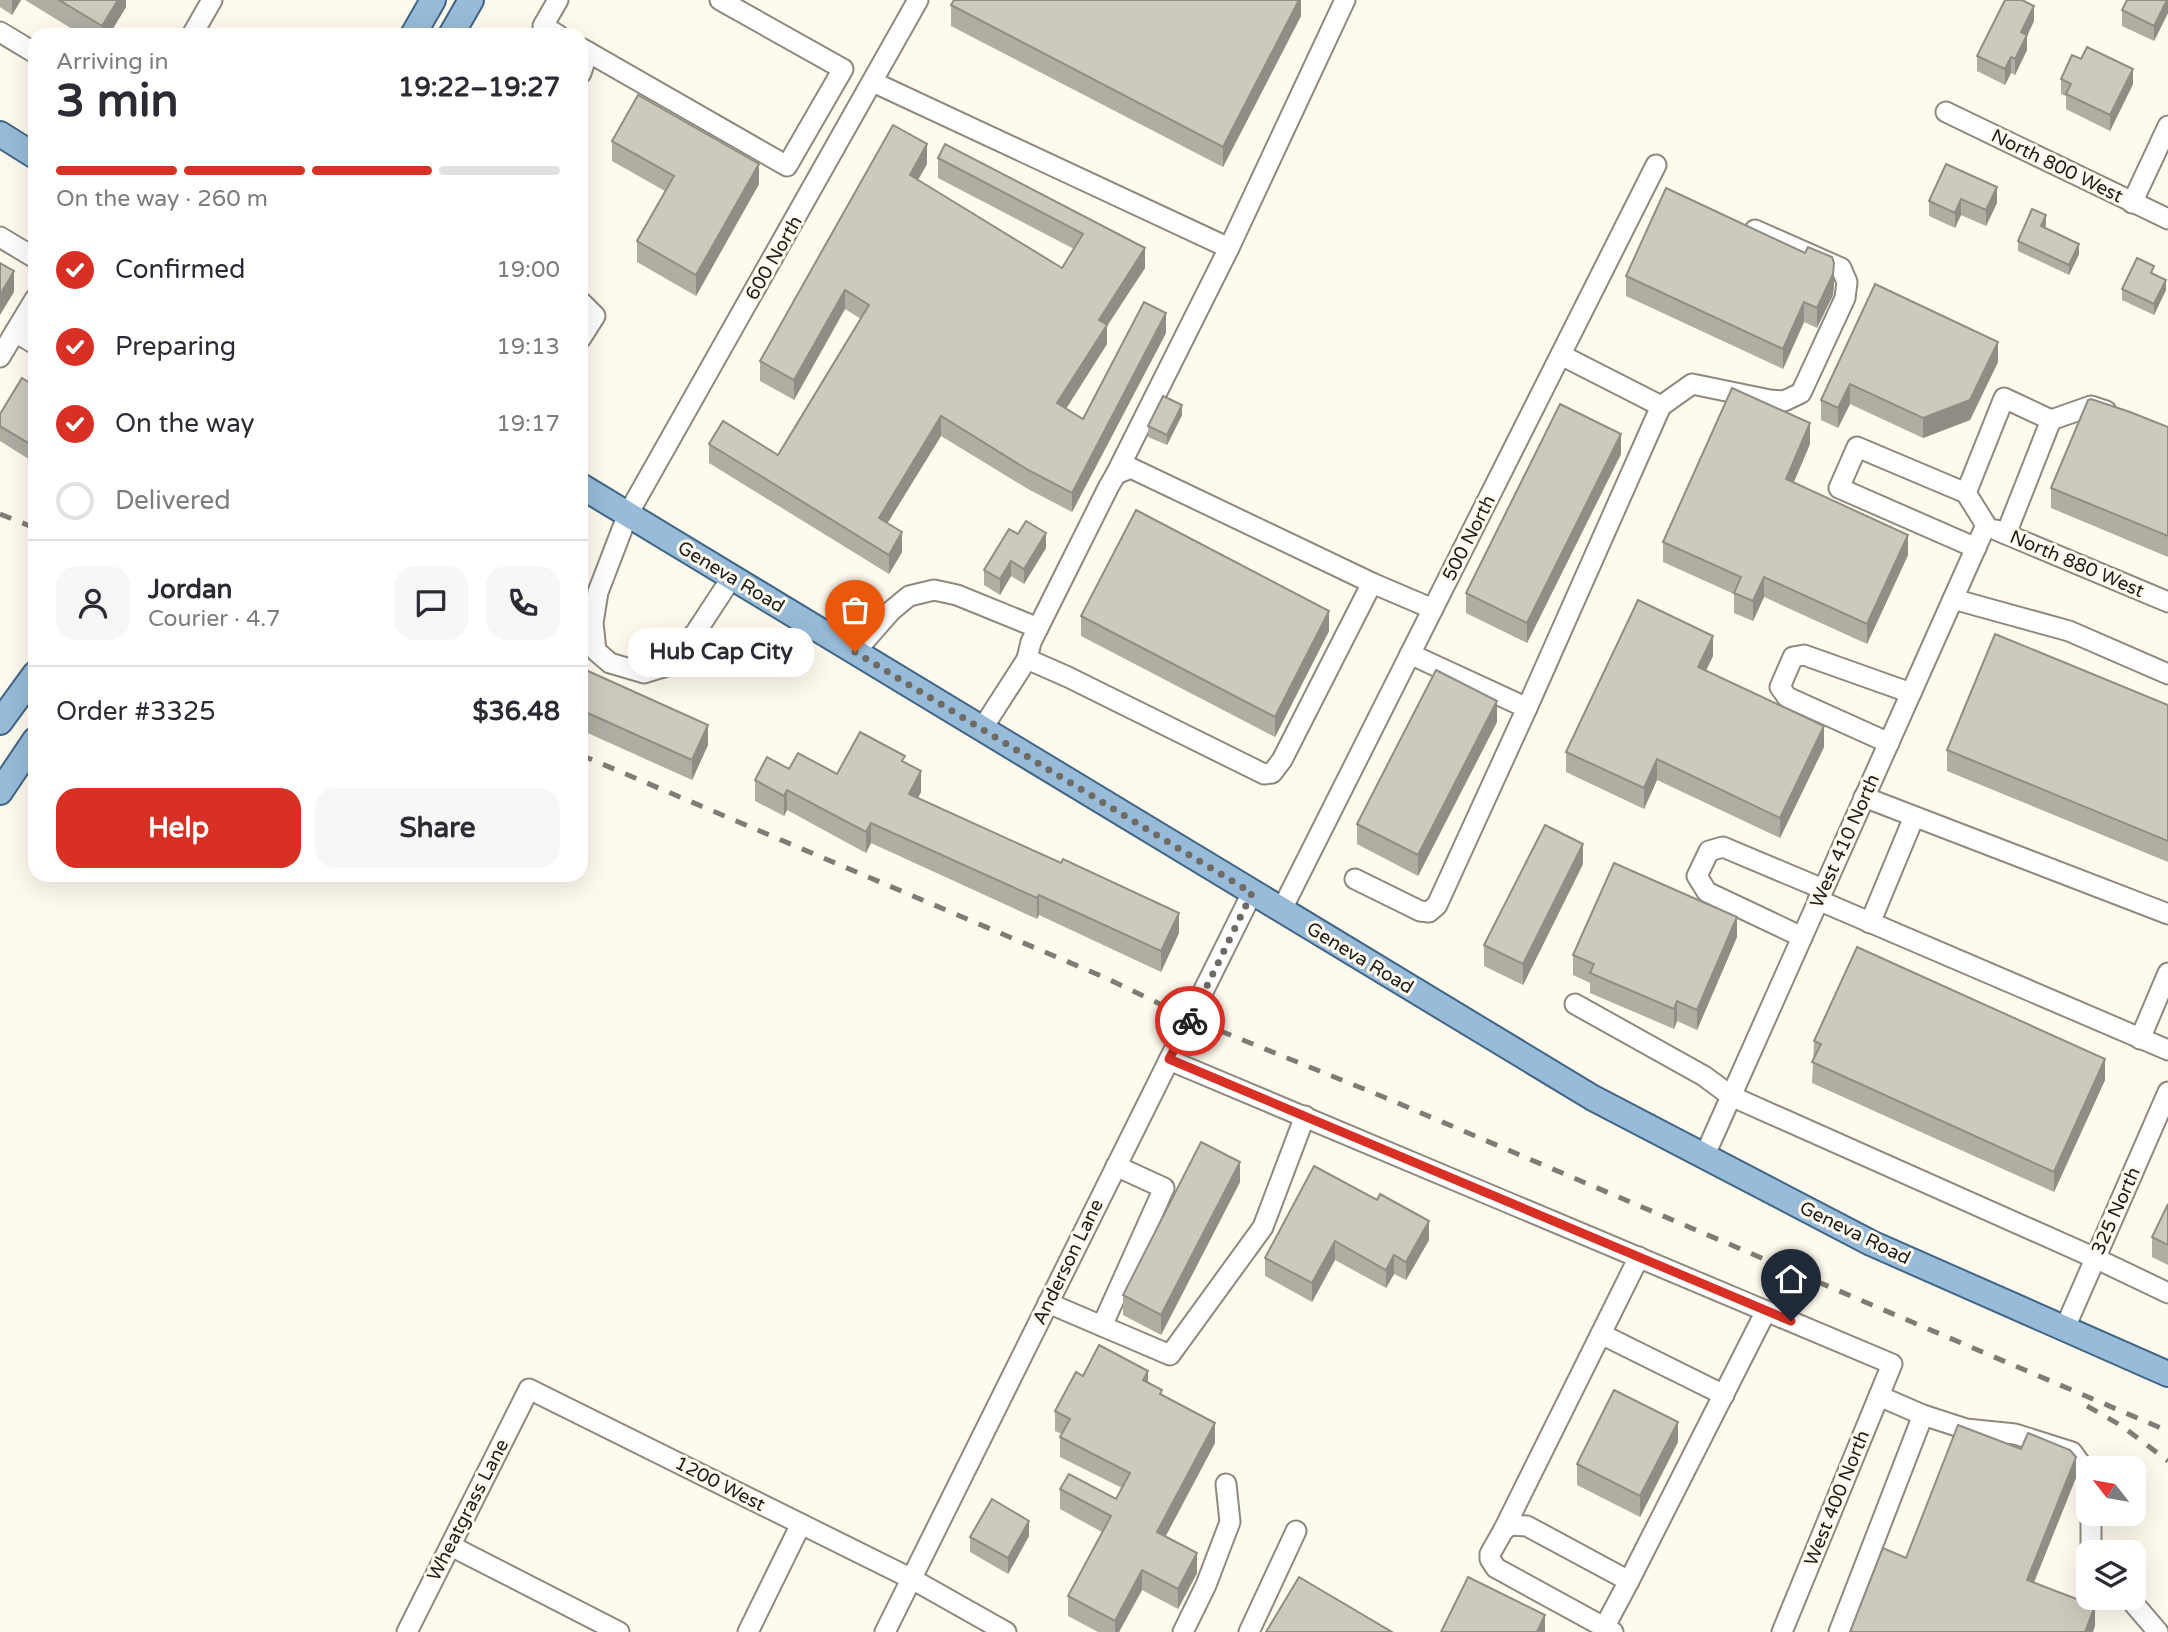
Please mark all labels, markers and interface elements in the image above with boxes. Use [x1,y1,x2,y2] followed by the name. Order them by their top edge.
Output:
[56,48,169,76] text: Arriving in
[398,72,560,103] text: 19:22–19:27
[56,74,179,129] text: 3 min
[1988,125,2126,207] street label: North 800 West
[56,185,268,213] text: On the way · 260 m
[741,212,807,304] street label: 600 North
[56,251,94,289] icon: check
[115,254,245,285] text: Confirmed
[496,256,560,284] text: 19:00
[56,328,94,366] icon: check
[115,331,236,362] text: Preparing
[496,333,560,361] text: 19:13
[56,405,94,443] icon: check
[115,408,255,439] text: On the way
[496,410,560,438] text: 19:17
[115,485,231,516] text: Delivered
[1438,491,1500,585] street label: 500 North
[2007,526,2147,602] street label: North 880 West
[674,536,788,618] street label: Geneva Road
[56,566,130,640] button: person
[394,566,468,640] button: chat
[486,566,560,640] button: phone
[148,574,232,605] text: Jordan
[825,580,885,652] pin
[836,591,874,629] icon: bag
[148,605,281,633] text: Courier · 4.7
[628,628,813,676] callout: Hub Cap City
[649,638,793,666] text: Hub Cap City
[56,696,216,727] text: Order #3325
[472,696,560,727] text: $36.48
[1806,771,1884,911] street label: West 410 North
[56,788,301,868] button: Help
[315,788,560,868] button: Share
[1303,917,1417,999] street label: Geneva Road
[1155,986,1225,1056] courier
[1171,1002,1209,1040] icon: bike
[2087,1164,2145,1258] street label: 325 North
[1028,1196,1108,1328] street label: Anderson Lane
[1796,1197,1914,1269] street label: Geneva Road
[1761,1249,1821,1321] pin
[1772,1260,1810,1298] icon: home
[1800,1427,1874,1569] street label: West 400 North
[423,1435,513,1585] street label: Wheatgrass Lane
[671,1452,769,1516] street label: 1200 West
[2076,1456,2146,1526] north arrow
[2076,1456,2146,1610] map controls
[2076,1540,2146,1610] button: layers

